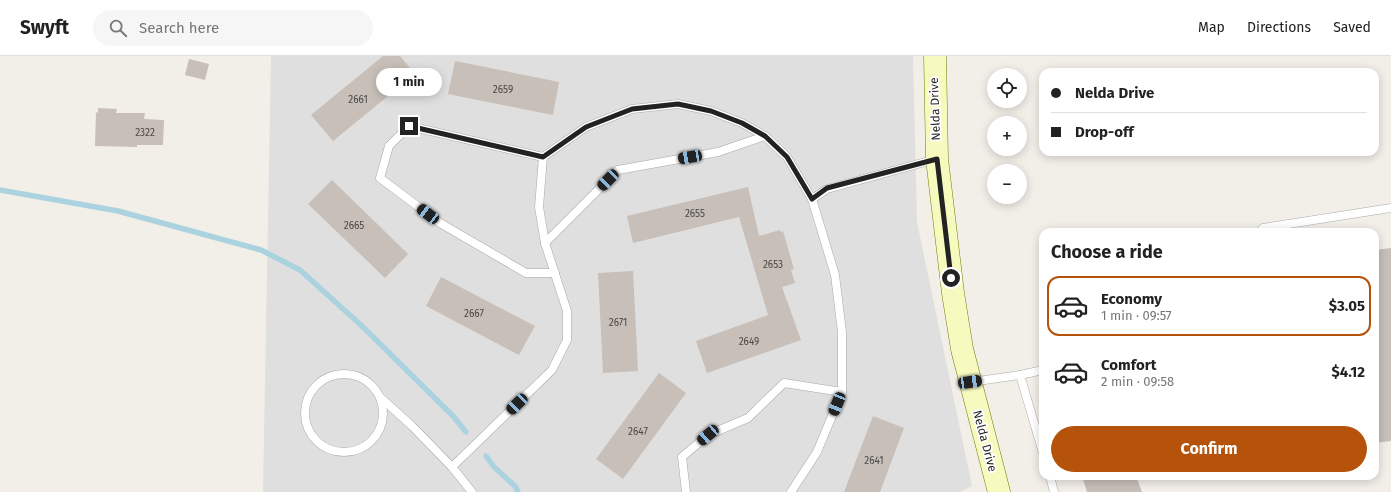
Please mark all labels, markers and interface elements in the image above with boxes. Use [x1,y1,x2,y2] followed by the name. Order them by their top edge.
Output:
[93,10,373,46] search box
[20,16,69,39] text: Swyft
[107,17,129,39] icon: search
[139,19,219,37] text: Search here
[1198,19,1225,36] text: Map
[1247,19,1311,36] text: Directions
[1333,19,1371,36] text: Saved
[376,68,442,96] callout: 1 min
[987,68,1027,204] map controls
[987,68,1027,108] button: locate
[393,74,425,89] text: 1 min
[927,77,943,141] street label: Nelda Drive
[493,84,513,96] house number: 2659
[1075,84,1154,102] text: Nelda Drive
[348,94,368,106] house number: 2661
[987,116,1027,156] button: +
[400,117,418,135] route end
[1075,123,1134,141] text: Drop-off
[135,127,155,139] house number: 2322
[677,149,703,165] car
[987,164,1027,204] button: −
[595,167,621,193] car
[415,202,441,226] car
[685,208,705,220] house number: 2655
[344,220,364,232] house number: 2665
[1051,241,1163,263] text: Choose a ride
[763,259,783,271] house number: 2653
[942,269,960,287] route start
[1053,288,1089,324] icon: car
[1101,290,1162,308] text: Economy
[1329,297,1365,315] text: $3.05
[464,308,484,320] house number: 2667
[1101,308,1172,323] text: 1 min · 09:57
[609,317,627,329] house number: 2671
[739,336,759,348] house number: 2649
[1053,354,1089,390] icon: car
[1101,356,1157,374] text: Comfort
[1331,363,1365,381] text: $4.12
[957,374,983,390] car
[1101,374,1174,389] text: 2 min · 09:58
[504,391,530,417] car
[827,391,847,417] car
[970,409,1000,473] street label: Nelda Drive
[695,423,721,447] car
[628,426,648,438] house number: 2647
[1051,426,1367,472] button: Confirm
[864,455,884,467] house number: 2641

